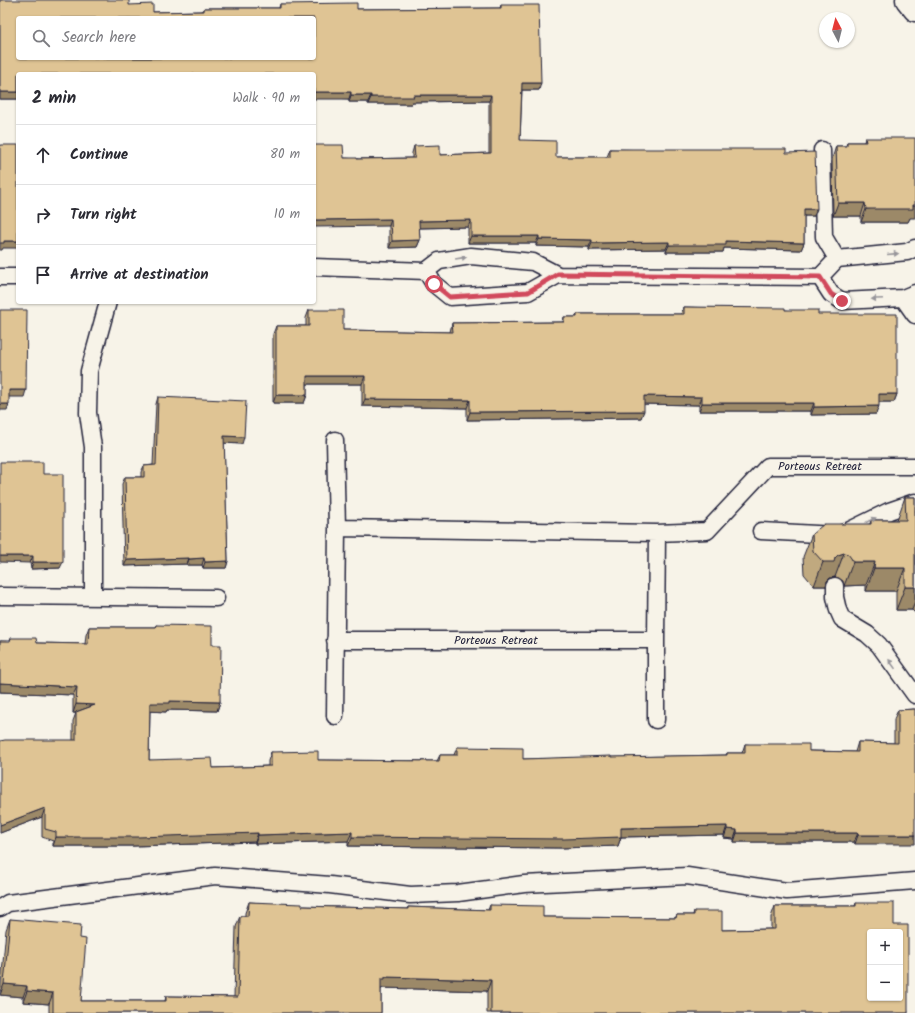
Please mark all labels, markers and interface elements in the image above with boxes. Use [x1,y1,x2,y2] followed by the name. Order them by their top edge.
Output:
[819,12,855,48] north arrow
[16,16,316,60] search box
[62,26,136,50] text: Search here
[30,27,52,49] icon: search
[32,85,76,112] text: 2 min
[233,88,300,109] text: Walk · 90 m
[70,143,128,167] text: Continue
[32,144,54,166] icon: ahead
[270,144,300,165] text: 80 m
[70,203,137,227] text: Turn right
[32,204,54,226] icon: right
[274,204,300,225] text: 10 m
[886,250,899,257] one-way arrow
[455,255,467,261] one-way arrow
[70,263,209,287] text: Arrive at destination
[32,264,54,286] icon: arrive
[425,275,443,293] route start
[833,292,851,310] route end
[871,296,883,303] one-way arrow
[778,457,862,476] street label: Porteous Retreat
[865,517,877,523] one-way arrow
[454,631,538,650] street label: Porteous Retreat
[888,659,896,669] one-way arrow
[867,929,903,1001] map controls
[867,929,903,965] button: +
[867,965,903,1001] button: −

